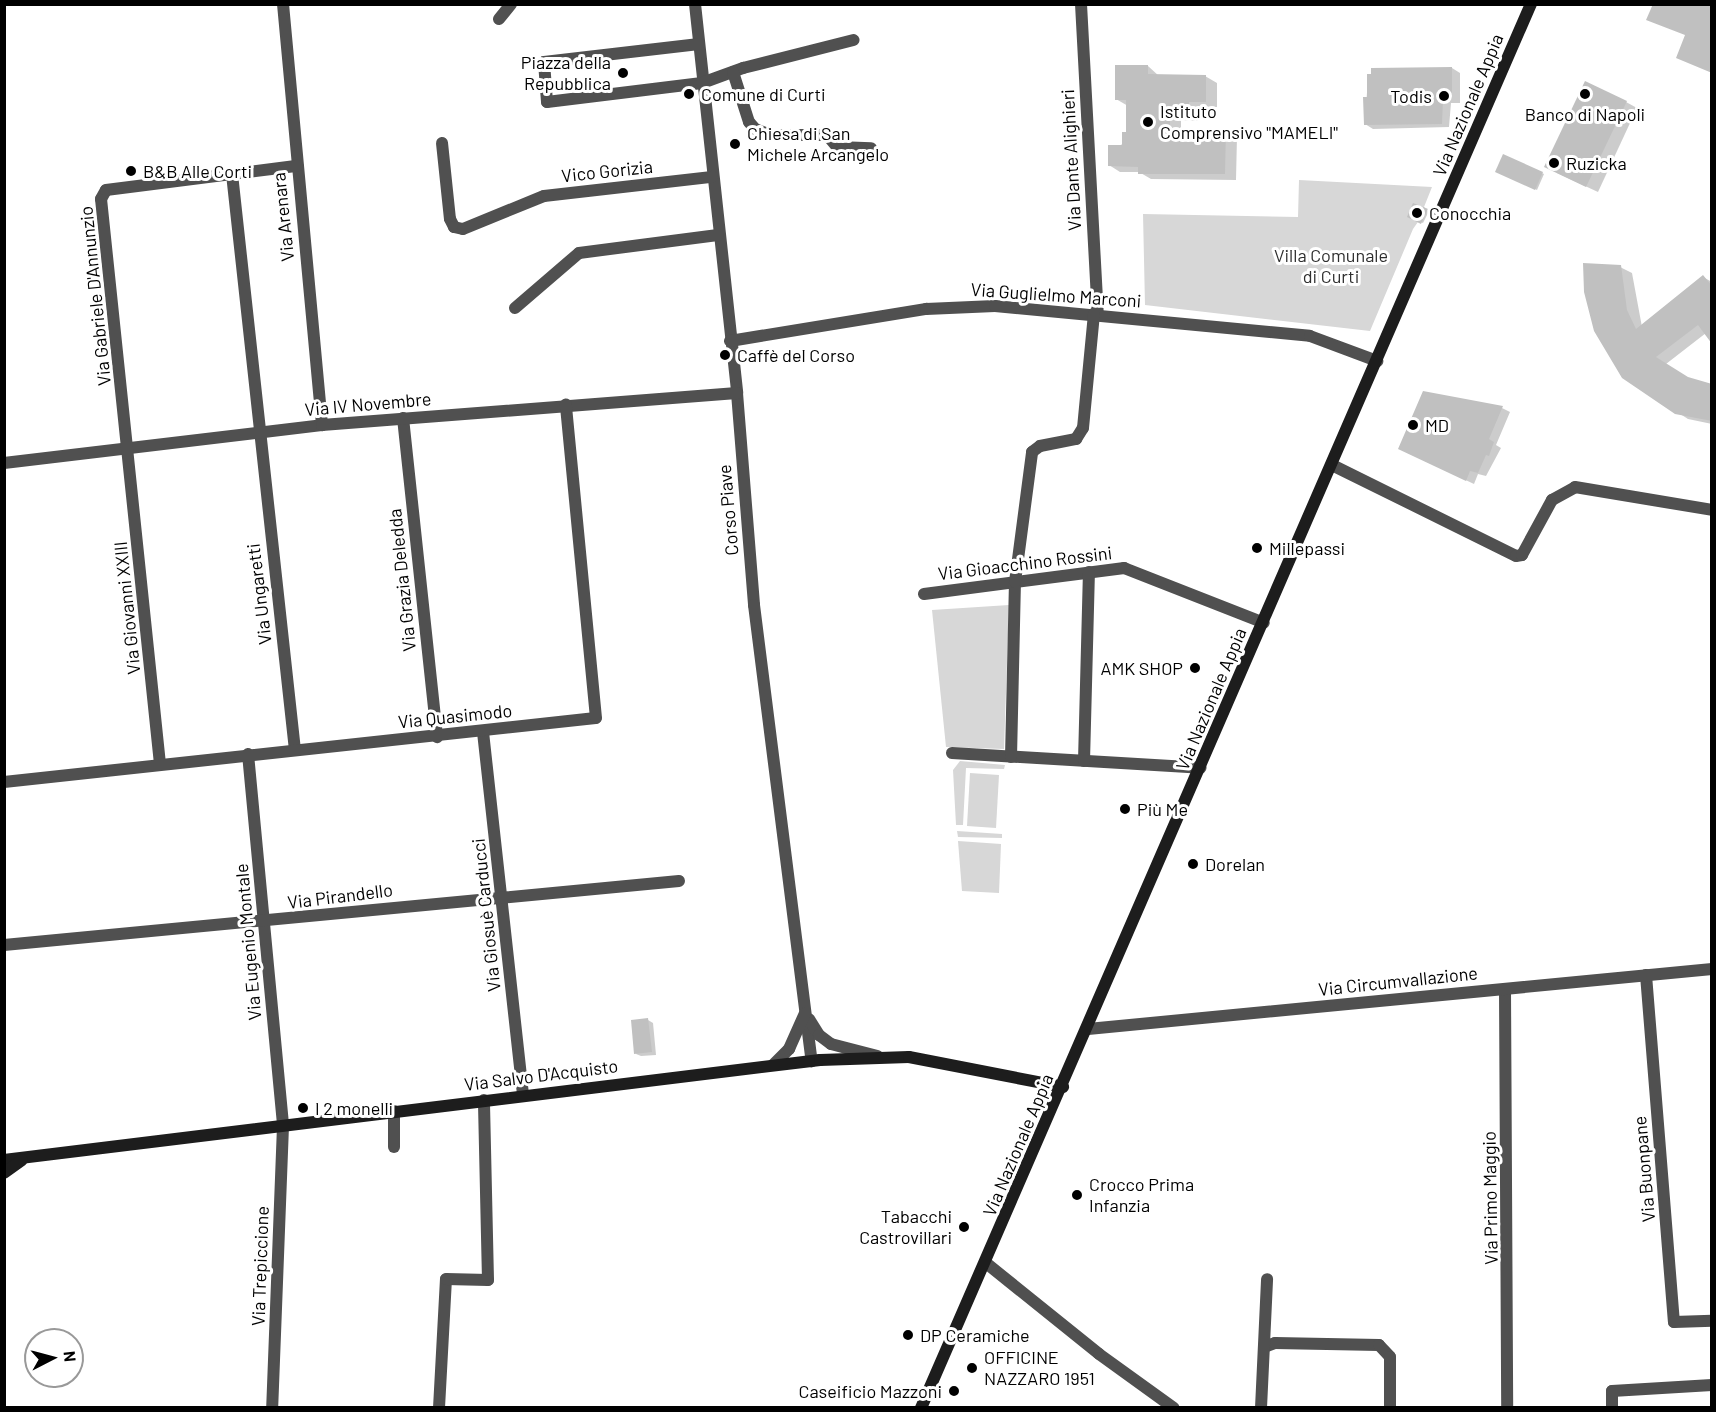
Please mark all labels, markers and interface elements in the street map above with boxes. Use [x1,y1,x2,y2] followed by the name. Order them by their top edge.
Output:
[1428,31,1508,179] street label: Via Nazionale Appia
[521,52,611,94] place label: Piazza della Repubblica
[616,66,630,80] marker: Piazza della Repubblica
[701,83,826,105] place label: Comune di Curti
[1390,85,1432,107] place label: Todis
[682,87,696,101] marker: Comune di Curti
[1578,87,1592,101] marker: Banco di Napoli
[1057,89,1085,231] street label: Via Dante Alighieri
[1437,89,1451,103] marker: Todis
[1160,101,1338,144] place label: Istituto Comprensivo "MAMELI"
[1525,103,1645,125] place label: Banco di Napoli
[1141,115,1155,129] marker: Istituto Comprensivo "MAMELI"
[747,123,889,166] place label: Chiesa di San Michele Arcangelo
[728,137,742,151] marker: Chiesa di San Michele Arcangelo
[1566,152,1627,174] place label: Ruzicka
[560,155,654,187] street label: Vico Gorizia
[1547,156,1561,170] marker: Ruzicka
[143,160,252,182] place label: B&B Alle Corti
[124,164,138,178] marker: B&B Alle Corti
[268,171,298,263] street label: Via Arenara
[1429,202,1511,224] place label: Conocchia
[75,205,115,387] street label: Via Gabriele D'Annunzio
[1410,206,1424,220] marker: Conocchia
[1274,245,1388,288] park label: Villa Comunale di Curti
[970,278,1142,312] street label: Via Guglielmo Marconi
[737,344,855,366] place label: Caffè del Corso
[718,348,732,362] marker: Caffè del Corso
[304,388,432,420] street label: Via IV Novembre
[1425,414,1449,436] place label: MD
[1406,418,1420,432] marker: MD
[713,464,743,556] street label: Corso Piave
[384,508,420,652] street label: Via Grazia Deledda
[1269,537,1345,559] place label: Millepassi
[109,541,145,675] street label: Via Giovanni XXIII
[1250,541,1264,555] marker: Millepassi
[242,542,276,646] street label: Via Ungaretti
[937,542,1113,584] street label: Via Gioacchino Rossini
[1171,625,1251,773] street label: Via Nazionale Appia
[1100,657,1183,679] place label: AMK SHOP
[1188,661,1202,675] marker: AMK SHOP
[397,699,513,733] street label: Via Quasimodo
[1137,798,1188,820] place label: Più Me
[1118,802,1132,816] marker: Più Me
[467,837,505,993] street label: Via Giosuè Carducci
[1205,853,1265,875] place label: Dorelan
[1186,857,1200,871] marker: Dorelan
[230,863,266,1021] street label: Via Eugenio Montale
[286,879,394,913] street label: Via Pirandello
[1317,962,1479,1000] street label: Via Circumvallazione
[463,1055,619,1095] street label: Via Salvo D'Acquisto
[978,1071,1058,1219] street label: Via Nazionale Appia
[315,1097,393,1119] place label: I 2 monelli
[296,1101,310,1115] marker: I 2 monelli
[1629,1115,1659,1223] street label: Via Buonpane
[1478,1131,1502,1265] street label: Via Primo Maggio
[1089,1174,1194,1216] place label: Crocco Prima Infanzia
[1070,1188,1084,1202] marker: Crocco Prima Infanzia
[247,1206,273,1326] street label: Via Trepiccione
[859,1206,952,1248] place label: Tabacchi Castrovillari
[957,1220,971,1234] marker: Tabacchi Castrovillari
[920,1324,1030,1346] place label: DP Ceramiche
[24,1328,84,1388] north arrow
[901,1328,915,1342] marker: DP Ceramiche
[984,1347,1095,1390] place label: OFFICINE NAZZARO 1951
[60,1350,80,1363] text: N
[965,1361,979,1375] marker: OFFICINE NAZZARO 1951
[799,1380,942,1402] place label: Caseificio Mazzoni
[947,1384,961,1398] marker: Caseificio Mazzoni

